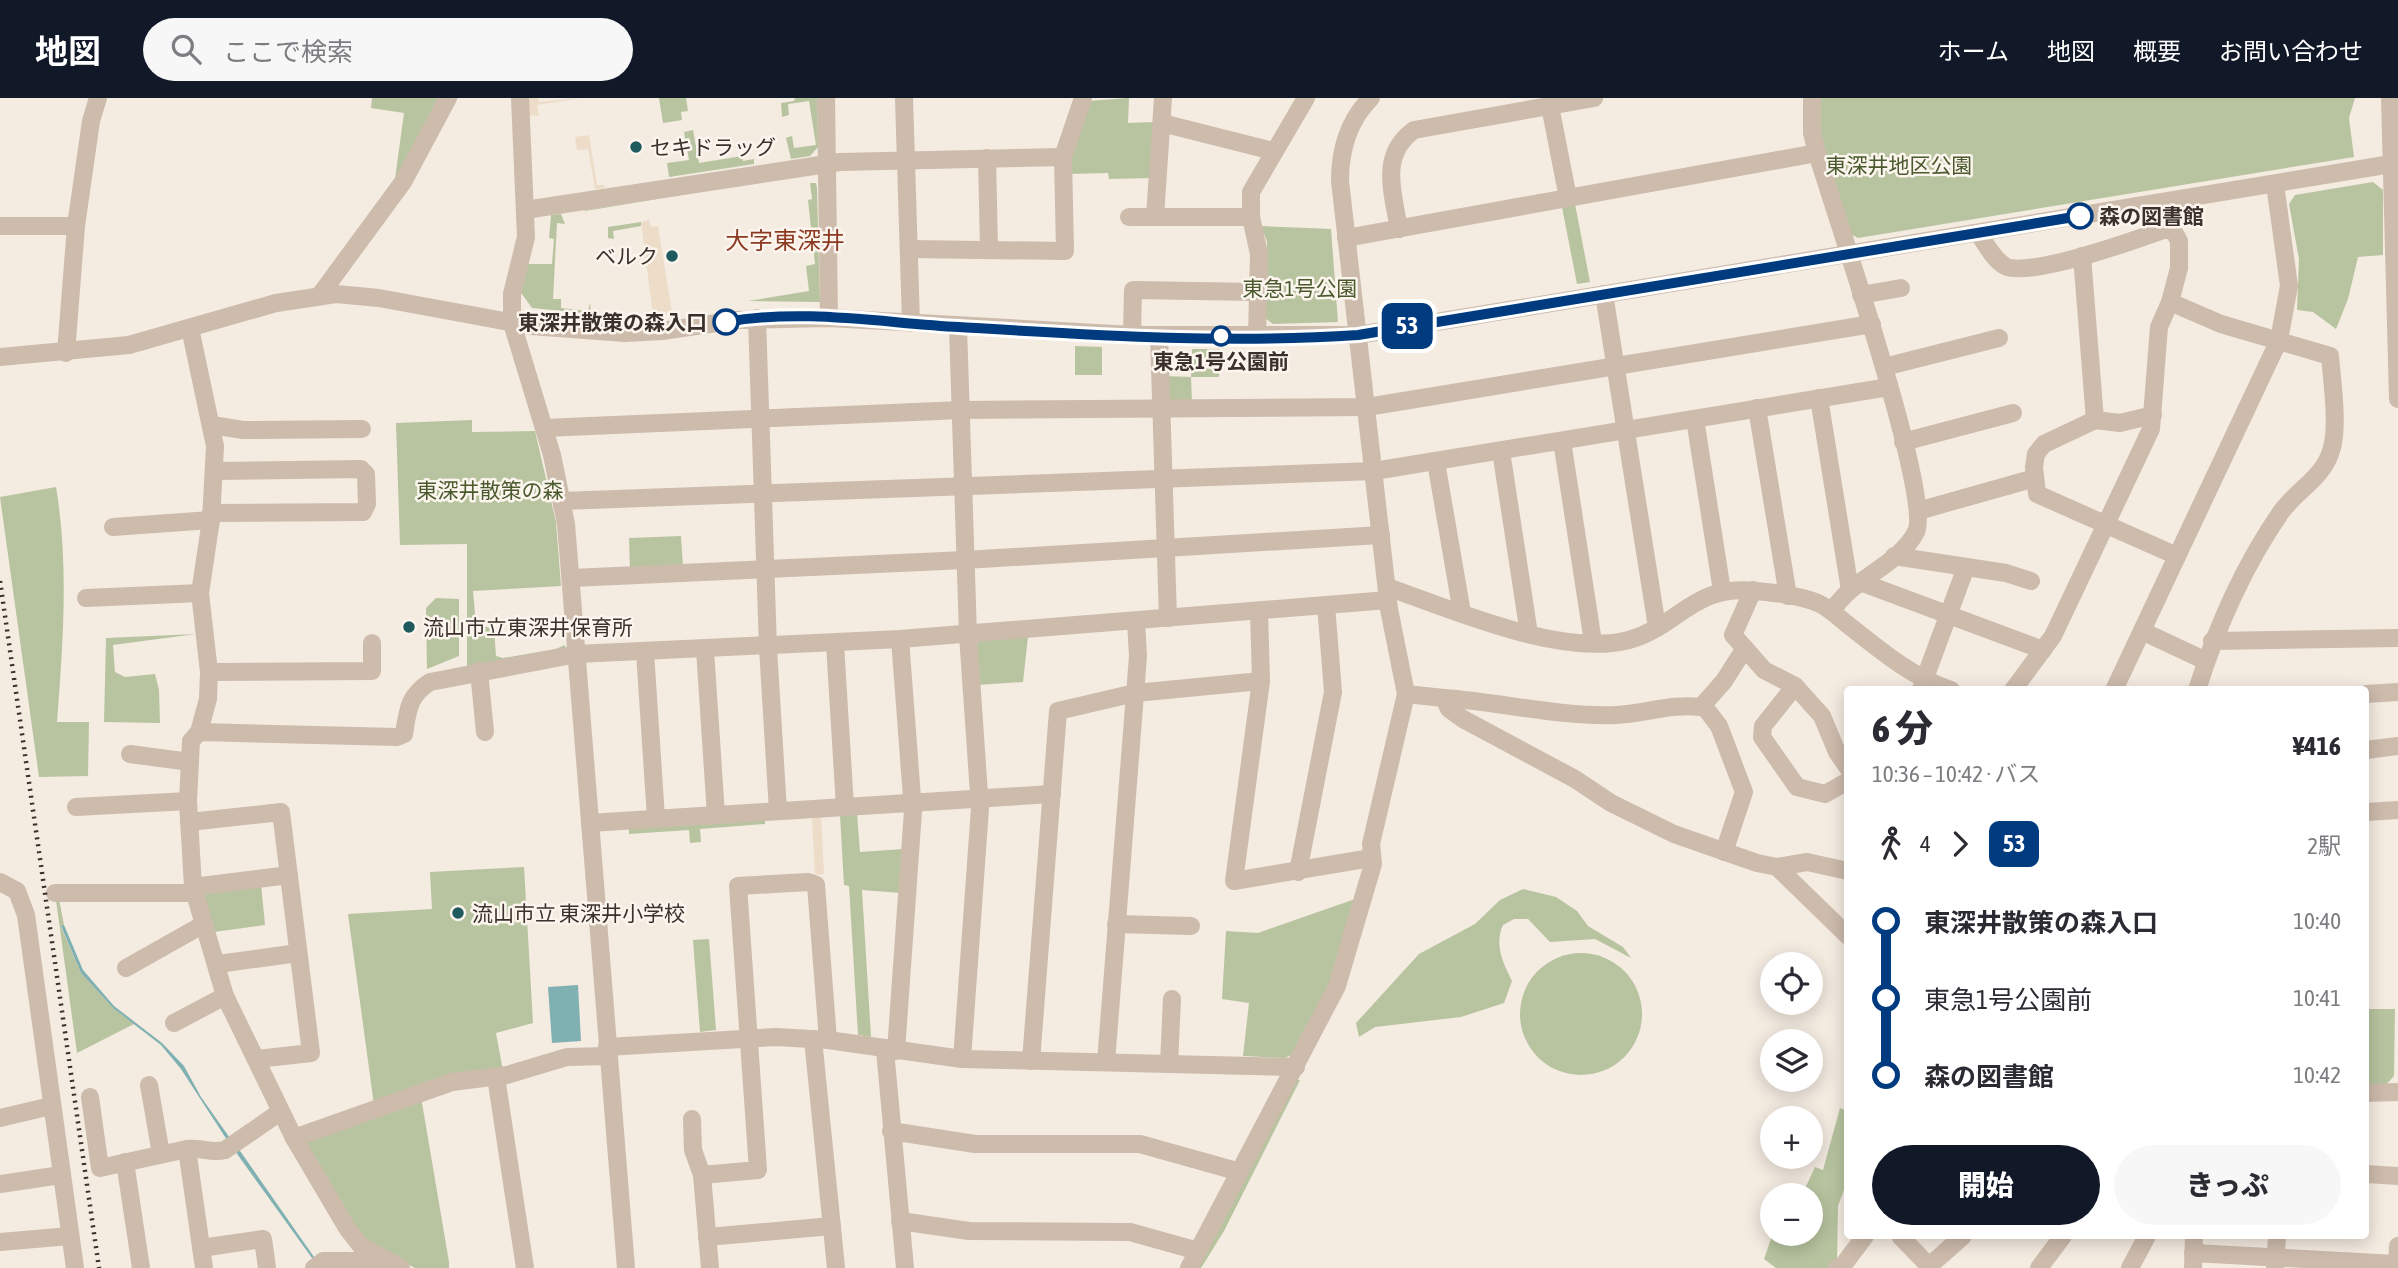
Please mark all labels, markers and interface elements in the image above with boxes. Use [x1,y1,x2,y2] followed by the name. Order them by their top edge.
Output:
[143,18,633,81] search box
[167,30,205,68] icon: search
[35,32,101,70] text: 地図
[223,37,353,67] text: ここで検索
[1938,38,2009,65] text: ホーム
[2047,38,2095,65] text: 地図
[2133,38,2181,65] text: 概要
[2219,38,2363,65] text: お問い合わせ
[650,135,776,159] place label: セキドラッグ
[628,139,644,155] marker: セキドラッグ
[1826,153,1973,177] park label: 東深井地区公園
[2067,203,2093,229] marker: 森の図書館
[2099,204,2204,228] place label: 森の図書館
[725,227,845,254] district label: 大字東深井
[595,244,658,268] place label: ベルク
[664,248,680,264] marker: ベルク
[1243,276,1357,300] park label: 東急1号公園
[1376,303,1438,349] line badge: 53
[713,309,739,335] marker: 東深井散策の森入口
[518,310,707,334] place label: 東深井散策の森入口
[1396,312,1418,339] text: 53
[1211,326,1231,346] marker: 東急1号公園前
[1153,349,1289,373] place label: 東急1号公園前
[417,478,564,502] park label: 東深井散策の森
[423,615,633,639] place label: 流山市立東深井保育所
[401,619,417,635] marker: 流山市立東深井保育所
[1872,707,1933,750] text: 6 分
[2293,731,2341,761] text: ¥416
[1872,761,2040,787] text: 10:36 – 10:42 · バス
[1872,825,1910,863] icon: walk
[1941,825,1979,863] icon: forward
[2003,830,2025,857] text: 53
[1920,831,1931,857] text: 4
[2307,833,2341,859] text: 2駅
[472,901,685,925] place label: 流山市立 東深井小学校
[450,905,466,921] marker: 流山市立 東深井小学校
[1924,908,2158,938] text: 東深井散策の森入口
[2293,908,2341,934] text: 10:40
[1760,952,1823,1246] map controls
[1760,952,1823,1015] button: locate
[1924,985,2092,1015] text: 東急1号公園前
[2293,985,2341,1011] text: 10:41
[1760,1029,1823,1092] button: layers
[1924,1062,2054,1092] text: 森の図書館
[2293,1062,2341,1088] text: 10:42
[1760,1106,1823,1169] button: +
[1872,1145,2100,1225] button: 開始
[2114,1145,2341,1225] button: きっぷ
[1760,1183,1823,1246] button: −

